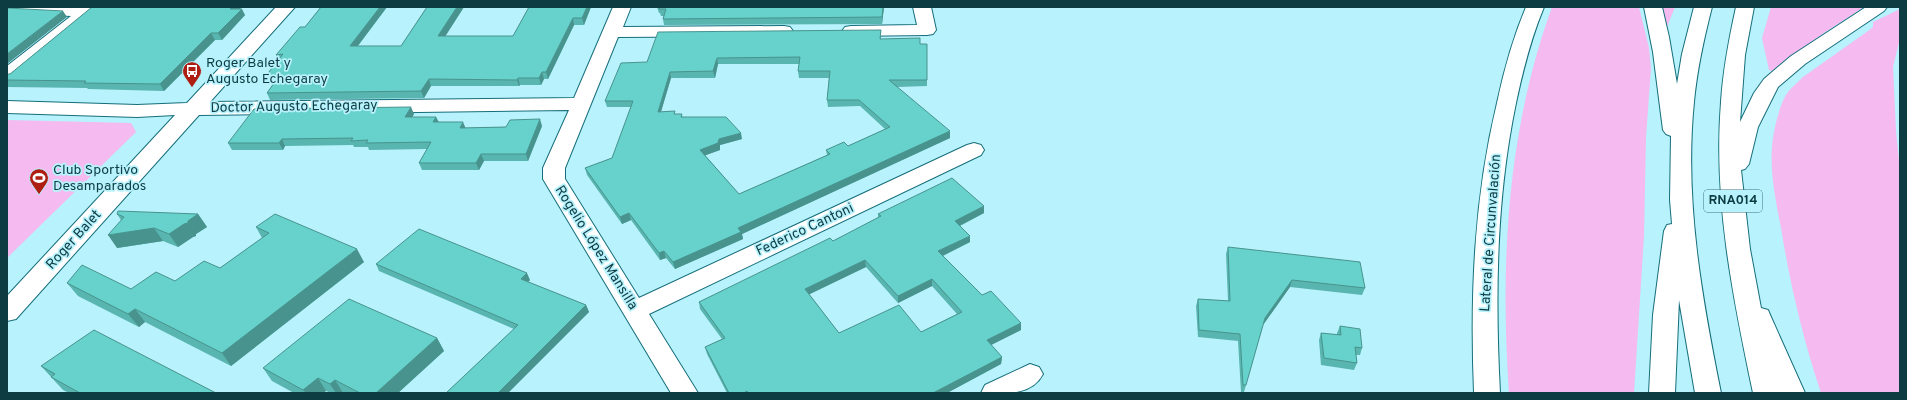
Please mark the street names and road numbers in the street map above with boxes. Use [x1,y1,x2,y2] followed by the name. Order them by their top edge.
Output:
[210,97,378,117] street label: Doctor Augusto Echegaray
[1477,154,1505,312] street label: Lateral de Circunvalación
[551,183,641,313] street label: Rogelio López Mansilla
[1704,190,1762,212] road number: RNA014
[753,200,857,260] street label: Federico Cantoni
[43,207,105,273] street label: Roger Balet

